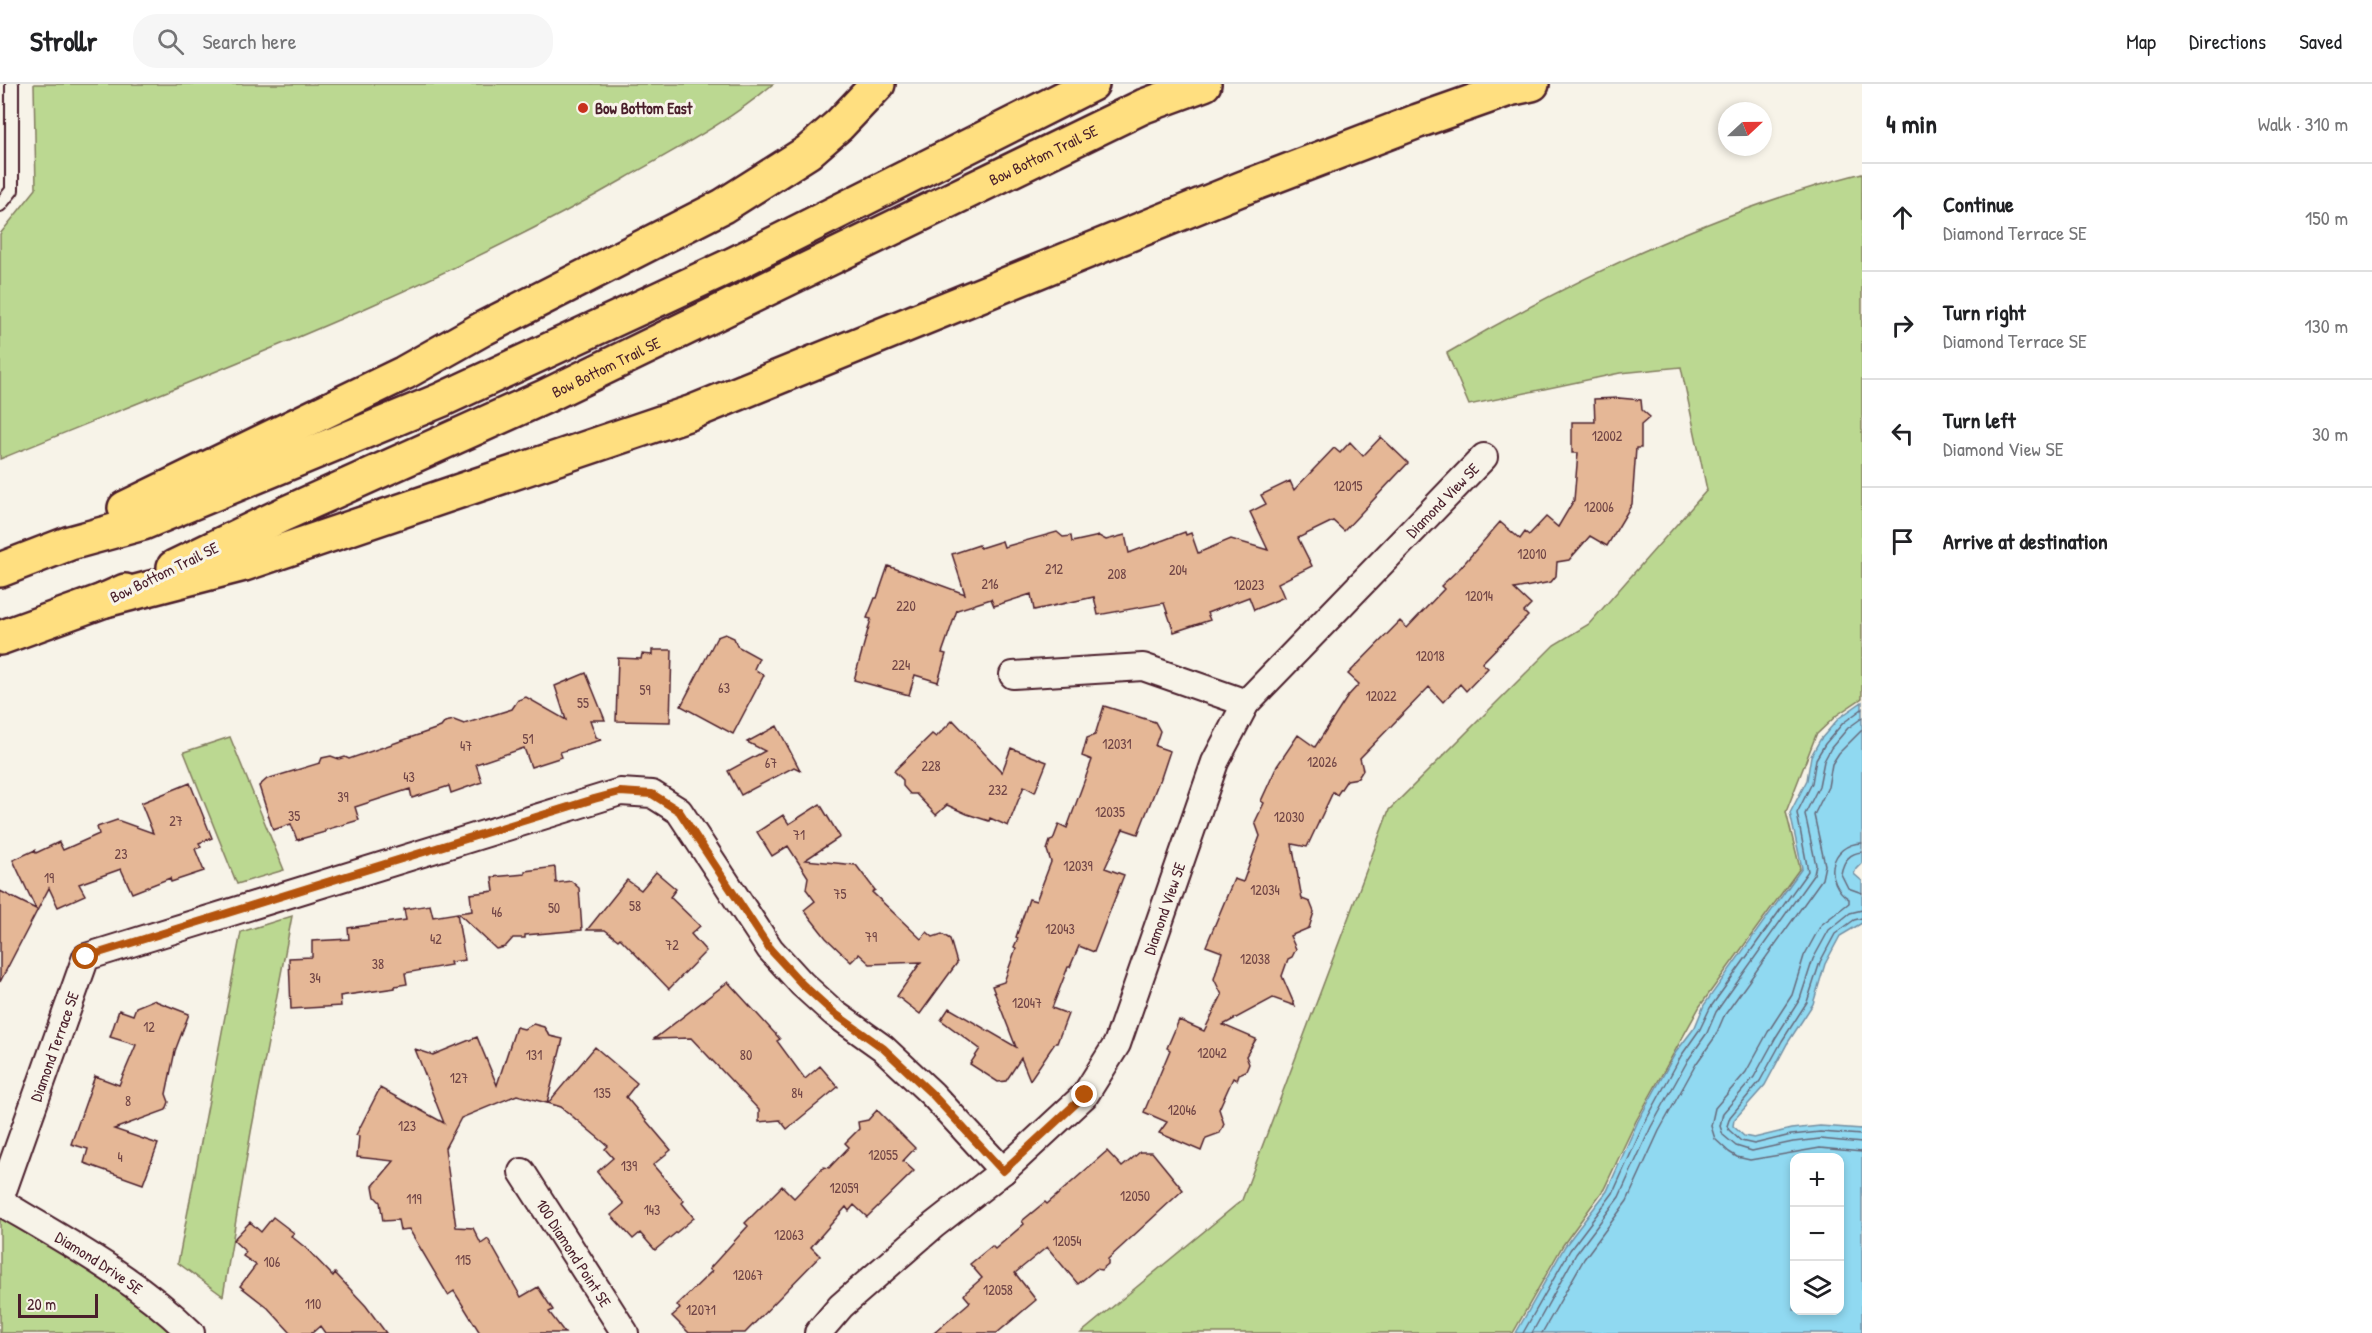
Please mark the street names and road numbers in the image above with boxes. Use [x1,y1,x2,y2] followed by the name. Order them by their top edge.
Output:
[985,119,1101,191] street label: Bow Bottom Trail SE
[548,331,664,403] street label: Bow Bottom Trail SE
[1401,458,1484,542] street label: Diamond View SE
[106,536,222,608] street label: Bow Bottom Trail SE
[1138,859,1190,958] street label: Diamond View SE
[25,988,84,1104] street label: Diamond Terrace SE
[531,1195,617,1311] street label: 100 Diamond Point SE
[51,1226,147,1299] street label: Diamond Drive SE

